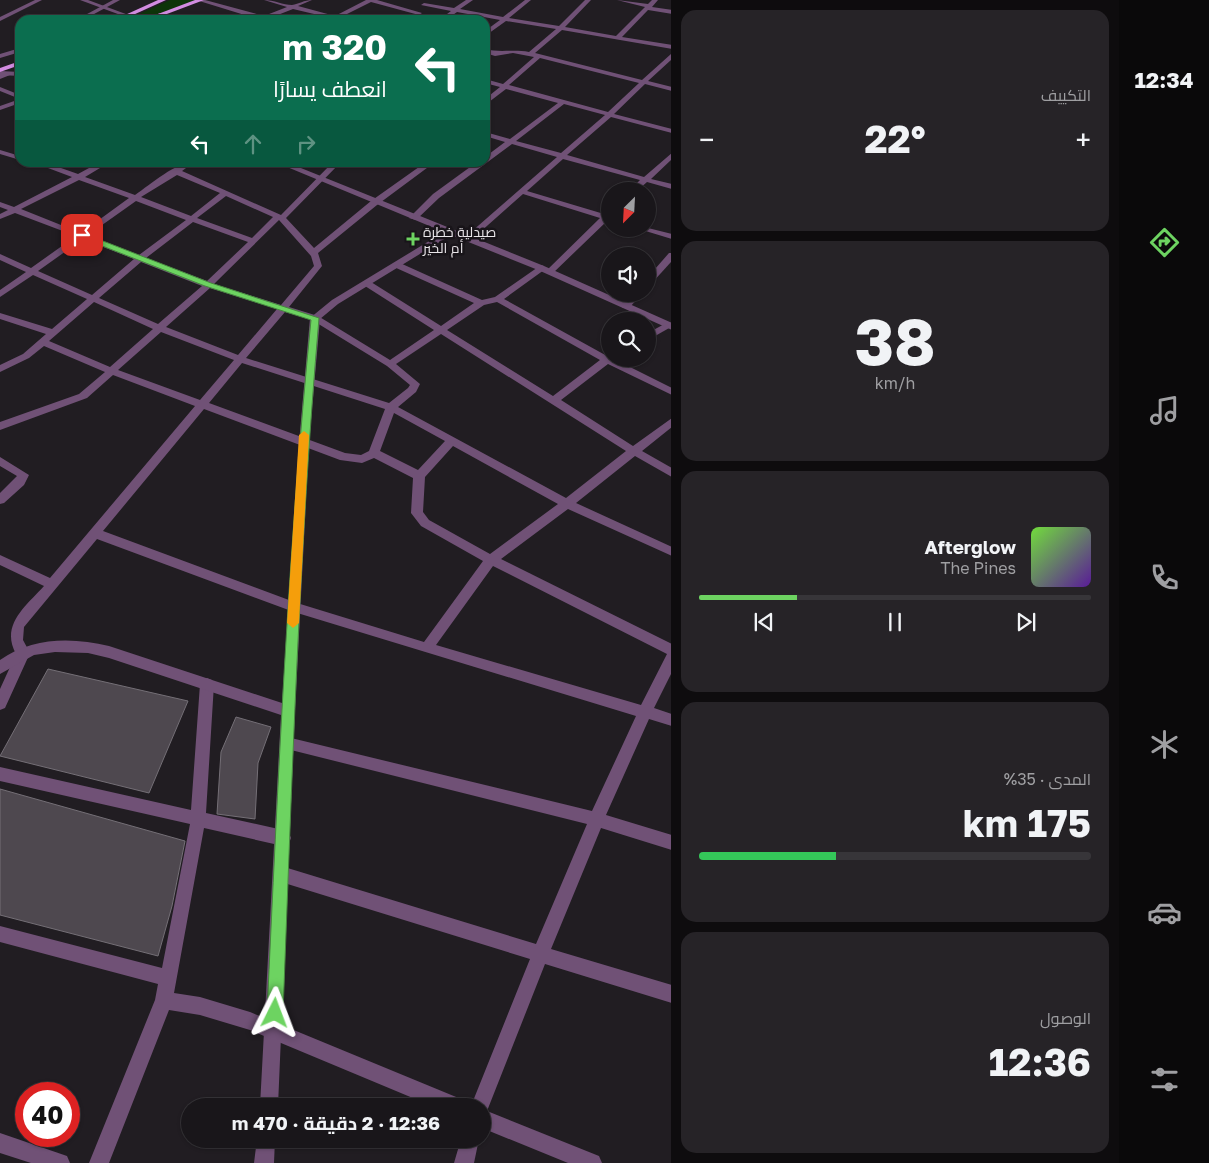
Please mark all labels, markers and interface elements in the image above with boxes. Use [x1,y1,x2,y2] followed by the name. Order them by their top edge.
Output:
[282,26,387,68] text: 320 m
[405,35,470,100] icon: left
[1135,66,1193,93] text: 12:34
[273,75,387,102] text: انعطف يسارًا
[1041,85,1091,105] text: التكييف
[864,116,926,161] text: 22°
[699,123,714,156] text: −
[1076,123,1091,156] text: +
[186,130,214,158] icon: left
[239,130,267,158] icon: ahead
[292,130,320,158] icon: right
[601,182,656,238] north arrow
[601,182,656,367] map controls
[61,214,103,256] pin
[68,221,96,249] icon: arrive
[422,223,496,258] place label: صيدلية خطرة أم الخير
[1147,225,1182,260] icon: directions
[407,233,419,245] marker: صيدلية خطرة أم الخير
[601,247,656,302] button: sound
[854,301,936,379] text: 38
[601,312,656,367] button: search
[875,373,915,393] text: km/h
[1147,393,1182,428] icon: music
[925,535,1016,558] text: Afterglow
[941,558,1016,578] text: The Pines
[1147,560,1182,595] icon: phone
[750,608,778,636] icon: previous
[881,608,909,636] icon: pause
[1012,608,1040,636] icon: next
[1147,727,1182,762] icon: climate
[1004,769,1091,789] text: المدى · 35%
[963,800,1091,845] text: 175 km
[1147,895,1182,930] icon: car
[248,986,300,1038] position arrow
[1040,1008,1091,1028] text: الوصول
[989,1039,1091,1084] text: 12:36
[1147,1062,1182,1097] icon: filters
[15,1082,80,1147] speed limit sign: 40
[232,1111,440,1134] text: 12:36 · 2 دقيقة · 470 m

